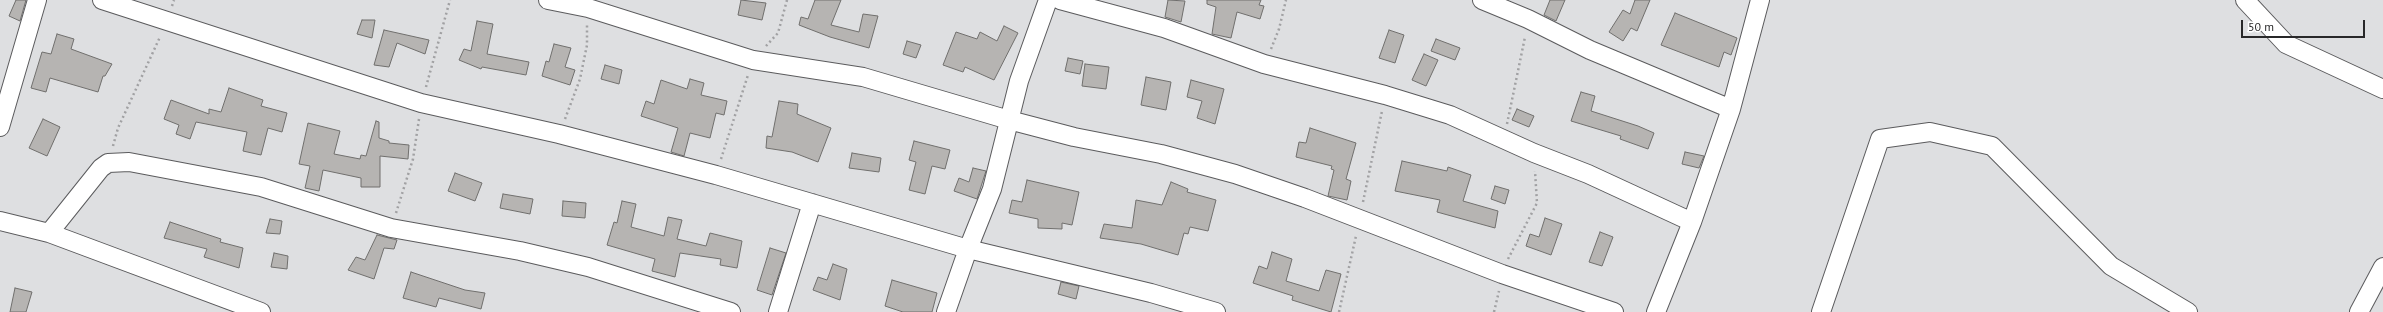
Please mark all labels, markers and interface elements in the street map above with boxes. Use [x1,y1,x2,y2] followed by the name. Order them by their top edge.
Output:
[2243,12,2367,38] scale bar
[2248,19,2274,34] text: 50 m

